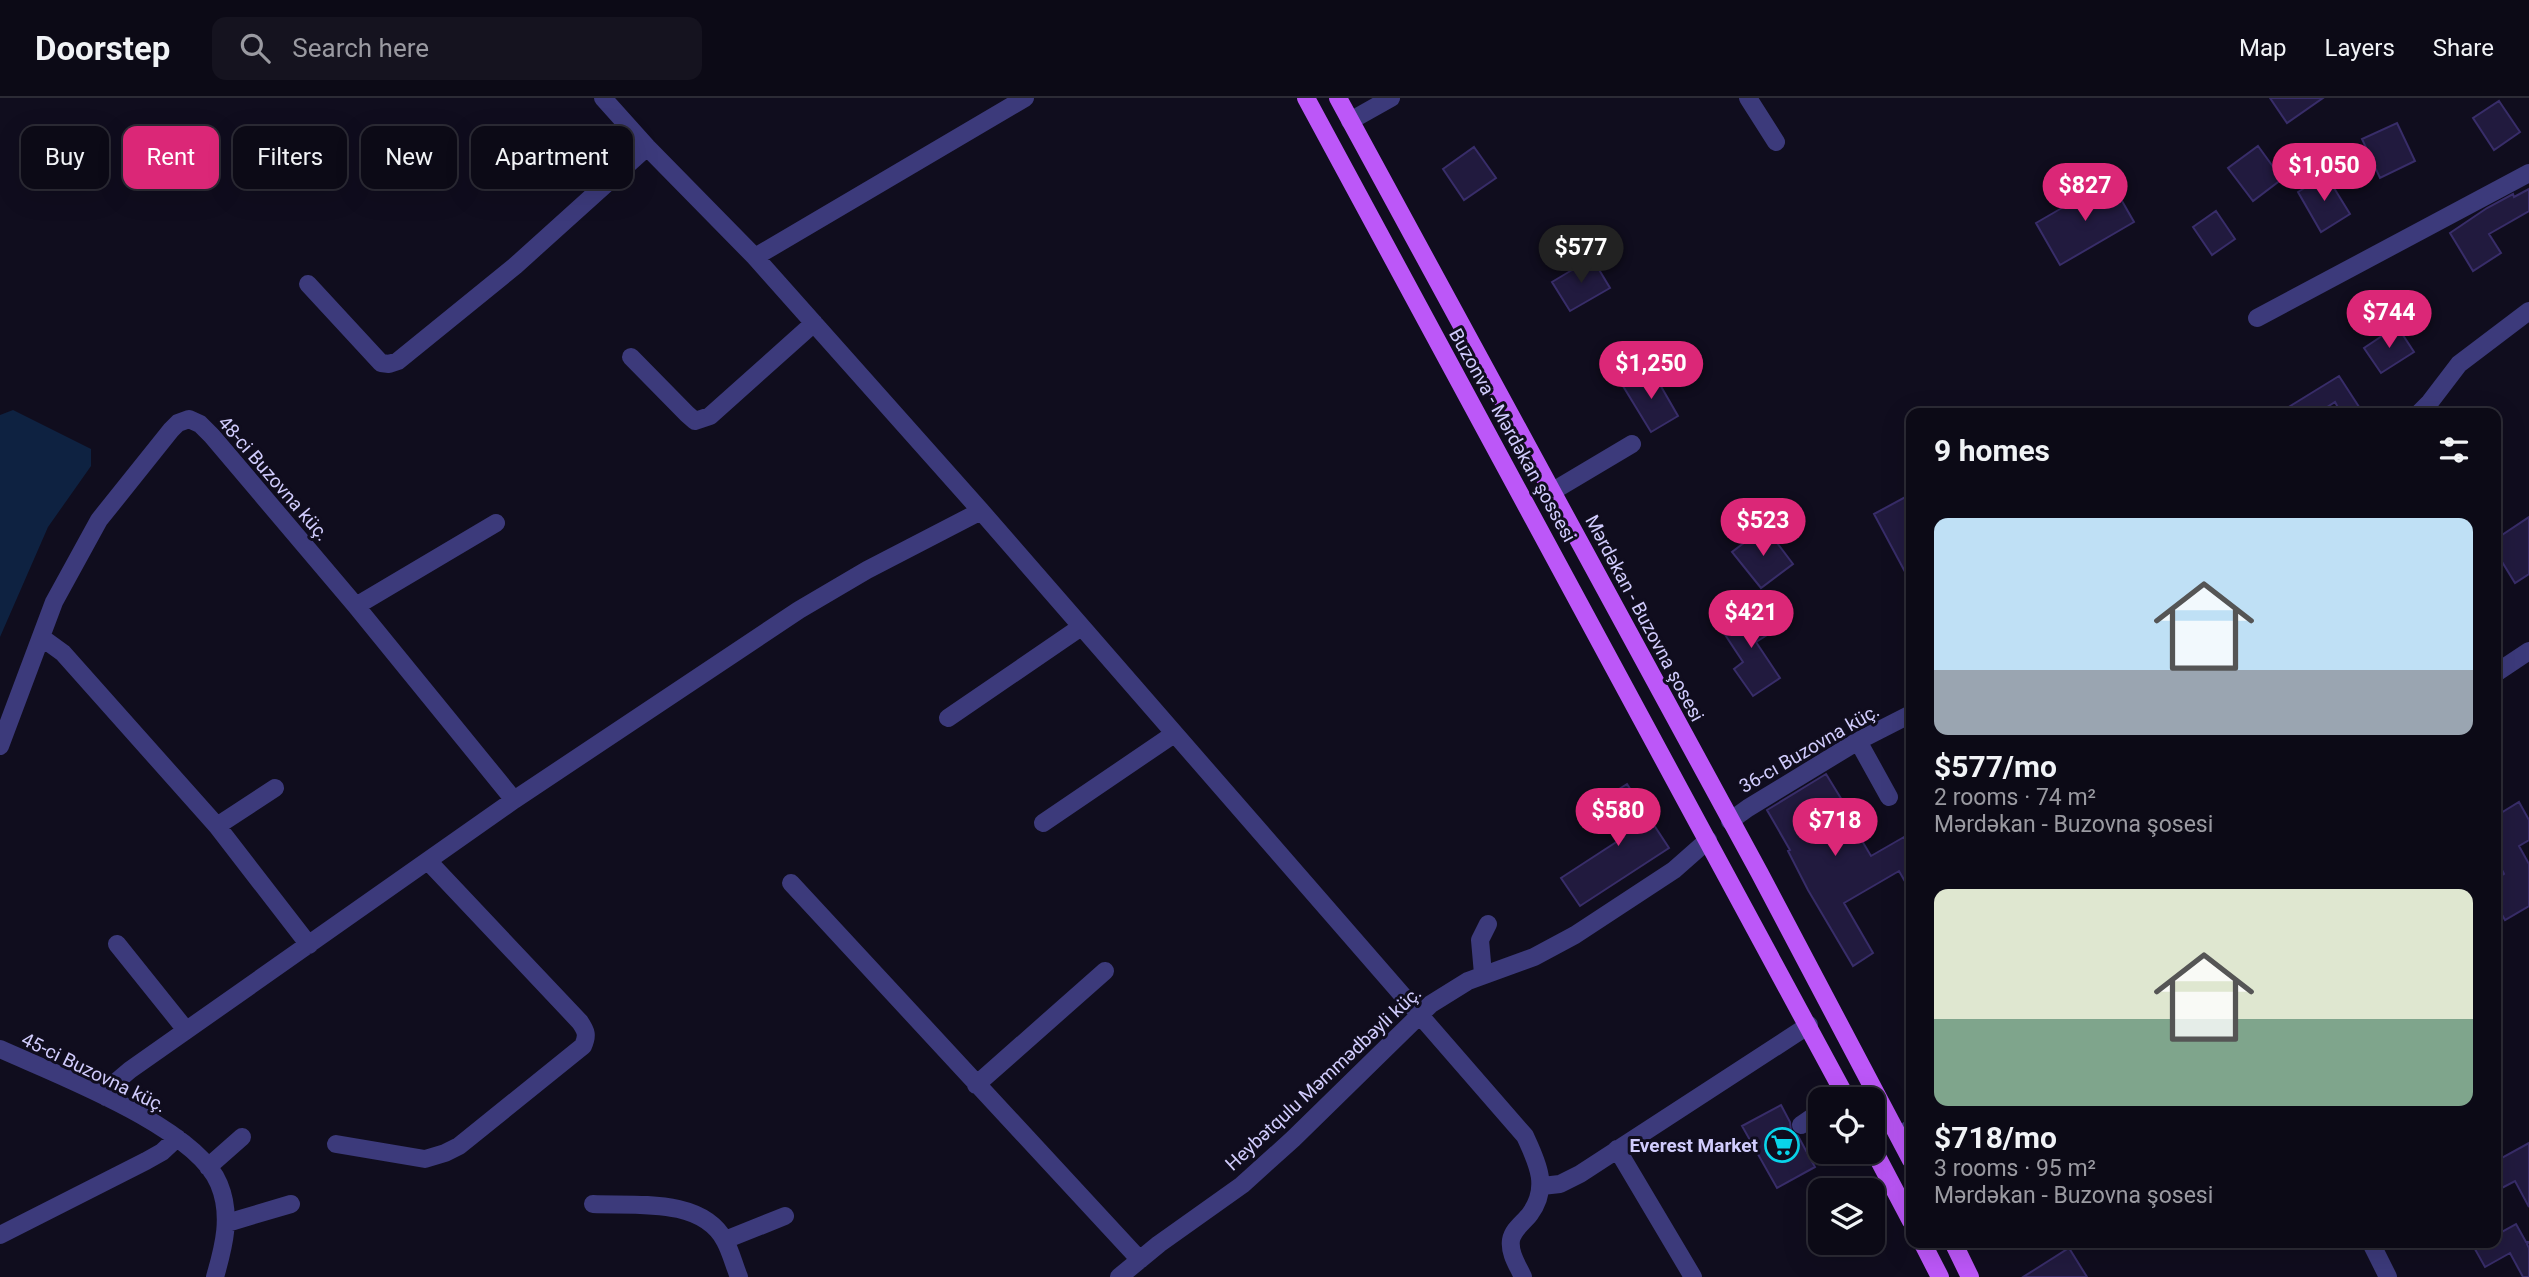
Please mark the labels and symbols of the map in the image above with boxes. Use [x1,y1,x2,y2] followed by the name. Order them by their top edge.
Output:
[2267,144,2381,203] pin: $1,050
[2044,164,2126,223] pin: $827
[1540,226,1622,285] pin: $577
[2348,290,2430,350] pin: $744
[1444,324,1581,546] street label: Buzonva - Mərdəkan şossesi
[1594,342,1708,401] pin: $1,250
[213,411,334,545] street label: 48-ci Buzovna küç.
[1722,498,1804,558] pin: $523
[1580,511,1709,725] street label: Mərdəkan - Buzovna şosesi
[1710,590,1792,650] pin: $421
[1735,699,1883,798] street label: 36-cı Buzovna küç.
[1577,788,1659,848] pin: $580
[1794,798,1876,858] pin: $718
[1221,981,1426,1175] street label: Heybətqulu Məmmədbəyli küç.
[18,1027,170,1117] street label: 45-ci Buzovna küç.
[1763,1126,1801,1164] supermarket icon: Everest Market
[1629,1134,1759,1157] place label: Everest Market

